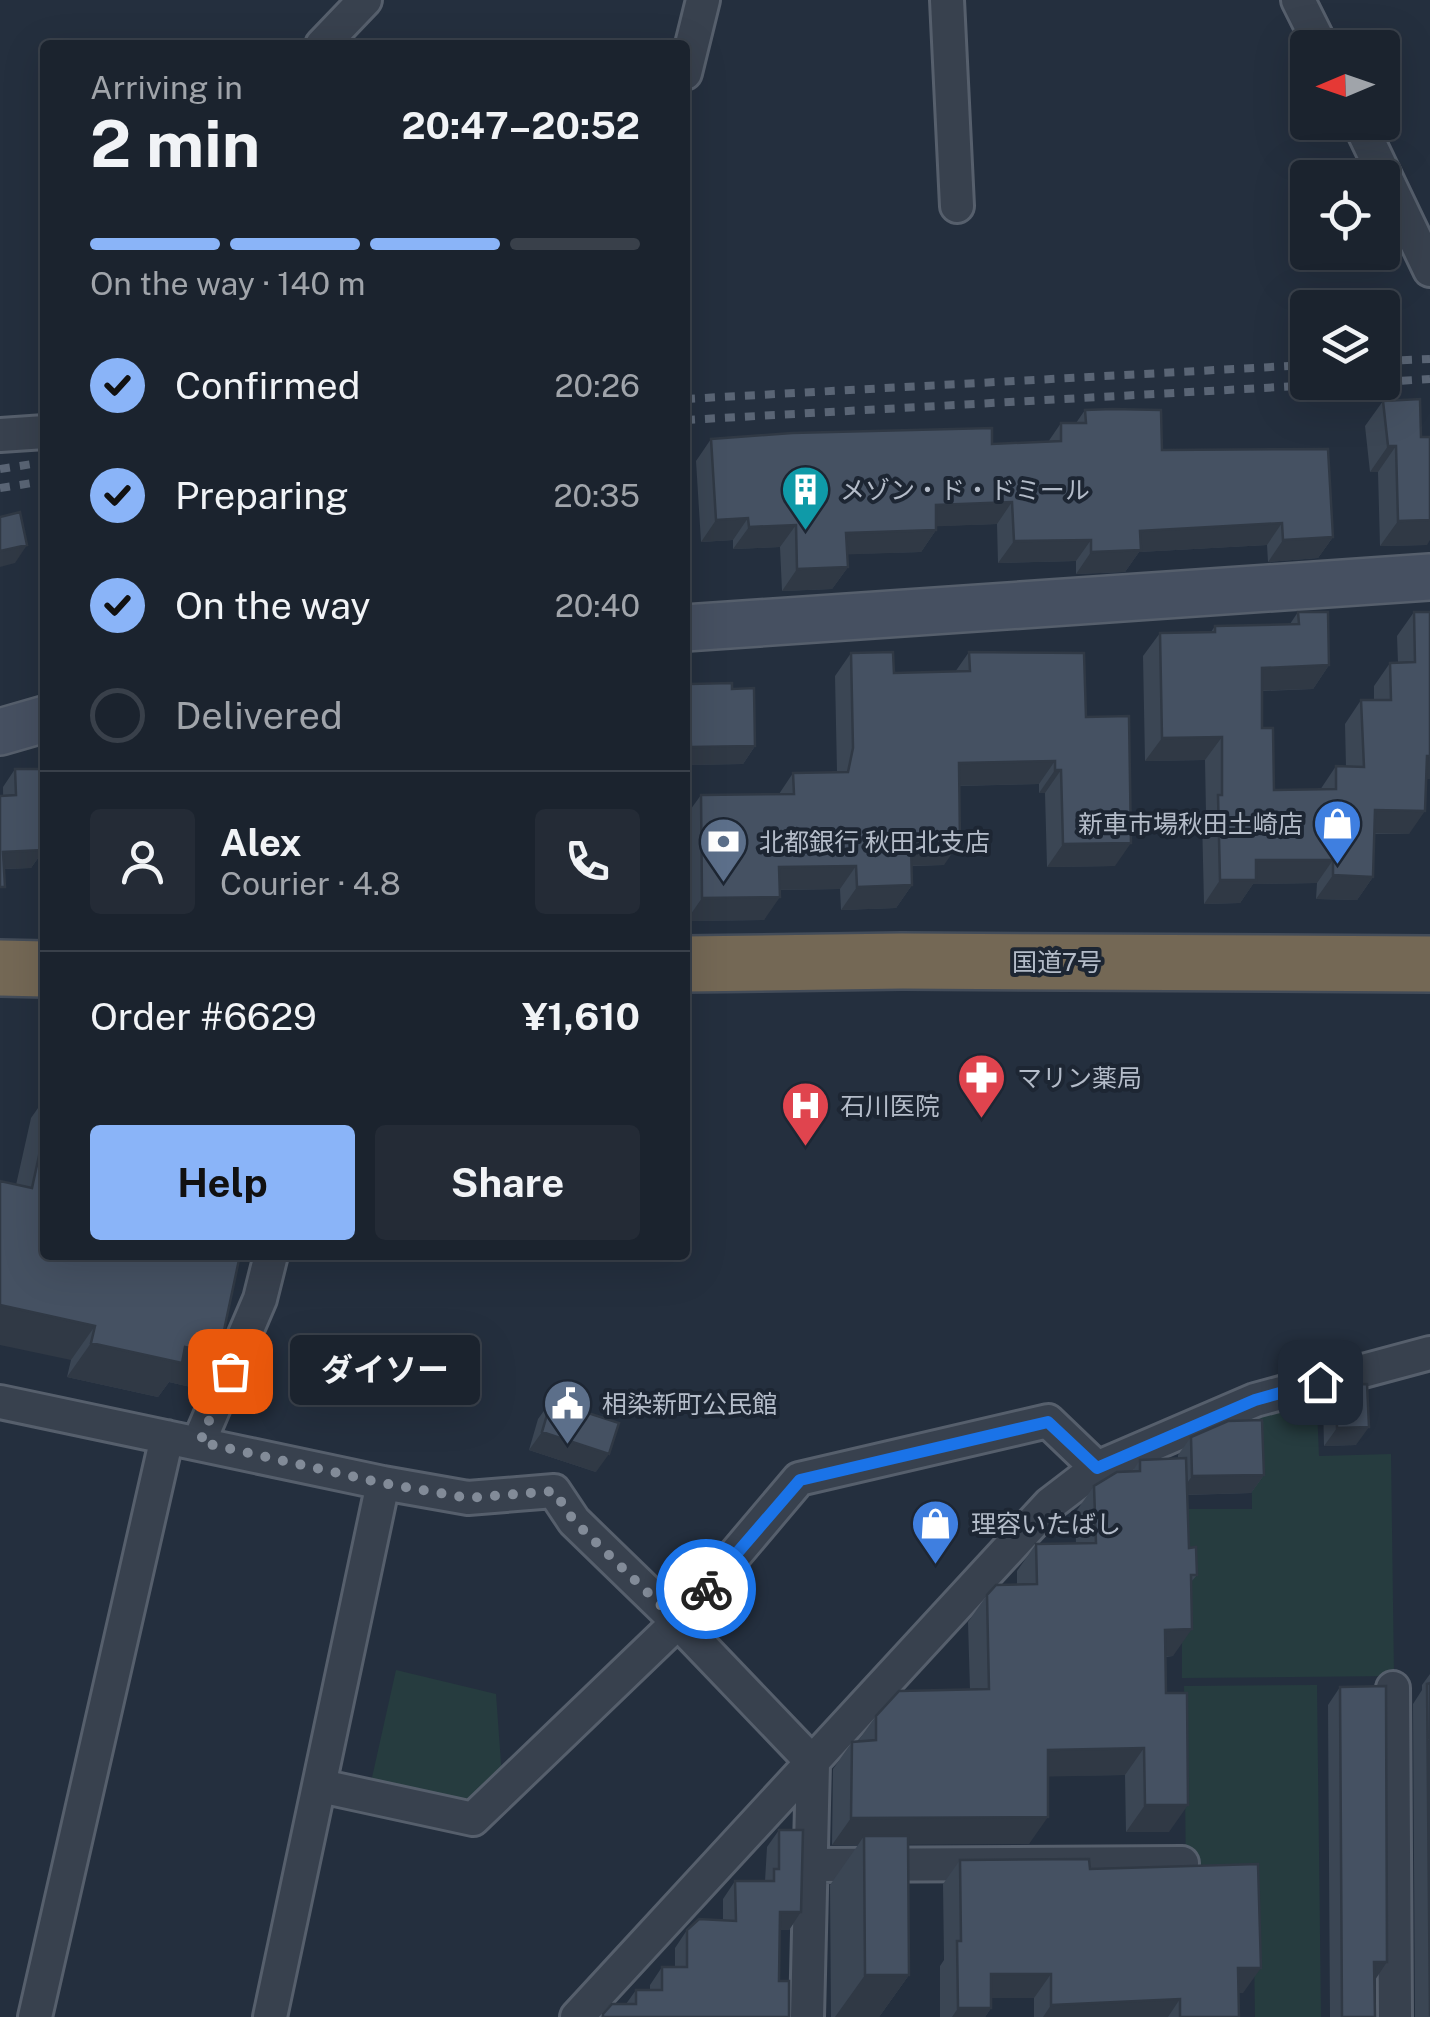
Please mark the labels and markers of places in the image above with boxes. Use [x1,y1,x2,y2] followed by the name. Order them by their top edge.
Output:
[779,464,831,532] building icon: メゾン・ド・ドミール
[840,475,1090,505] place label: メゾン・ド・ドミール
[1312,798,1364,866] shop icon: 新車市場秋田土崎店
[1078,809,1303,839] place label: 新車市場秋田土崎店
[698,816,750,884] bank icon: 北都銀行 秋田北支店
[759,827,990,857] place label: 北都銀行 秋田北支店
[956,1052,1008,1120] pharmacy icon: マリン薬局
[1017,1063,1142,1093] place label: マリン薬局
[779,1080,831,1148] hospital icon: 石川医院
[840,1091,940,1121] place label: 石川医院
[188,1329,273,1414] pin
[290,1336,480,1406] callout: ダイソー
[1278,1340,1363,1425] pin
[541,1378,593,1446] public building icon: 相染新町公民館
[602,1389,777,1419] place label: 相染新町公民館
[910,1498,962,1566] shop icon: 理容いたばし
[971,1509,1121,1539] place label: 理容いたばし

